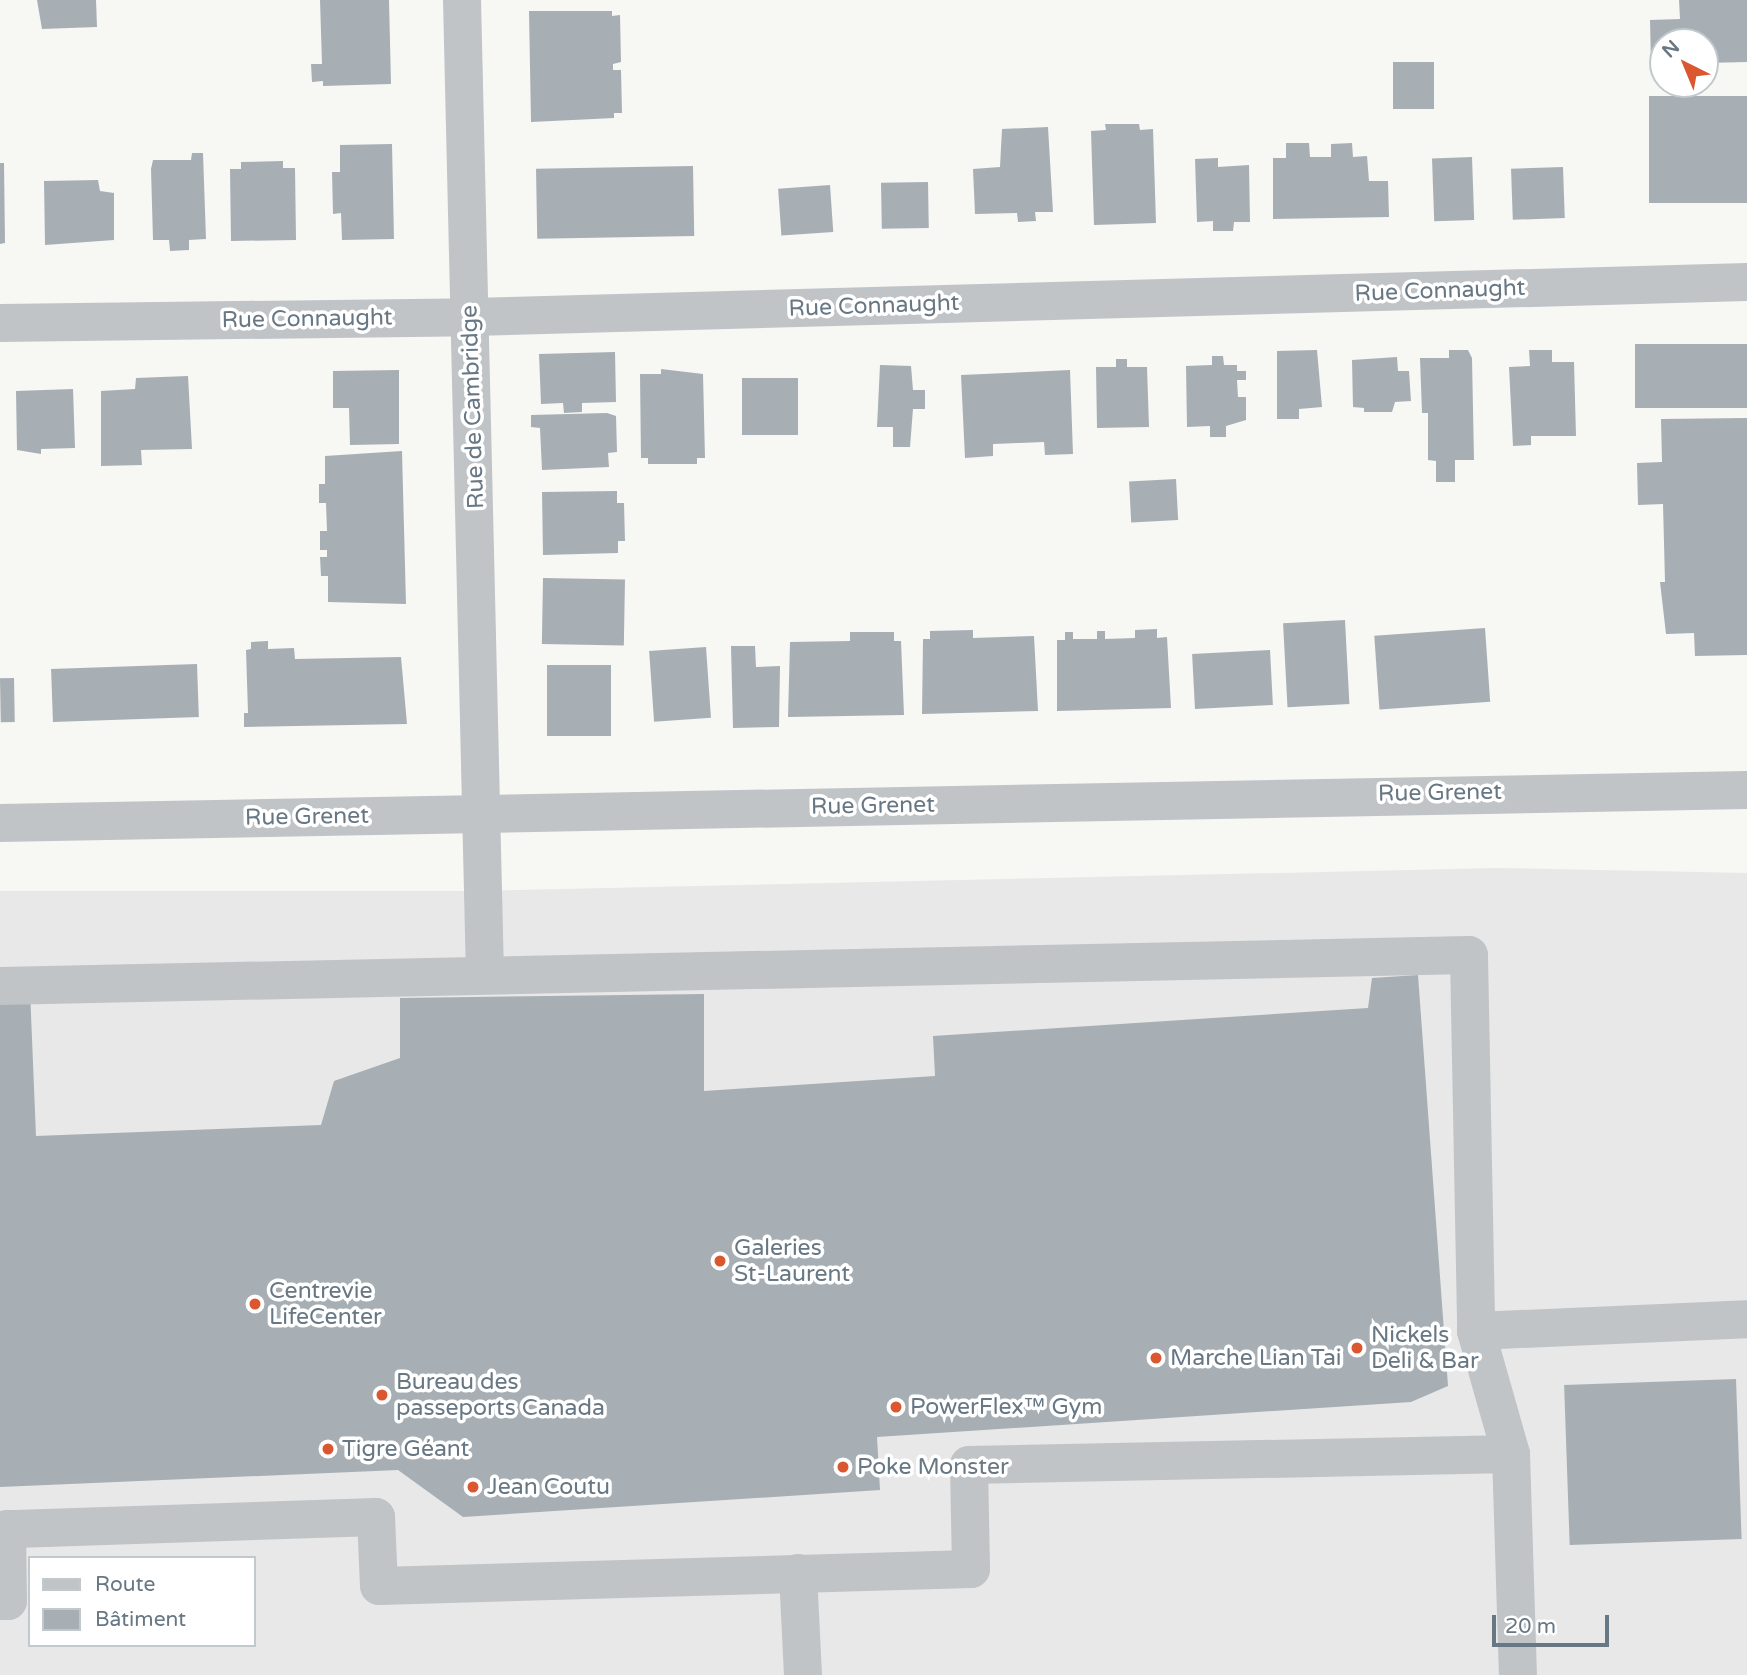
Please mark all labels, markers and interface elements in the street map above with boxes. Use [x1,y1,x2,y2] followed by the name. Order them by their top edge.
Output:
[1649,28,1719,98] north arrow
[1658,36,1684,62] text: N
[1354,274,1526,308] street label: Rue Connaught
[788,289,960,323] street label: Rue Connaught
[221,304,393,334] street label: Rue Connaught
[456,305,490,509] street label: Rue de Cambridge
[1378,778,1502,808] street label: Rue Grenet
[811,791,935,821] street label: Rue Grenet
[245,802,369,832] street label: Rue Grenet
[734,1234,850,1288] place label: Galeries St-Laurent
[712,1253,728,1269] marker: Galeries St-Laurent
[269,1277,382,1331] place label: Centrevie LifeCenter
[247,1296,263,1312] marker: Centrevie LifeCenter
[1371,1321,1479,1375] place label: Nickels Deli & Bar
[1349,1340,1365,1356] marker: Nickels Deli & Bar
[1170,1344,1342,1372] place label: Marche Lian Tai
[1148,1350,1164,1366] marker: Marche Lian Tai
[396,1368,605,1422] place label: Bureau des passeports Canada
[374,1387,390,1403] marker: Bureau des passeports Canada
[910,1393,1102,1421] place label: PowerFlex™ Gym
[888,1399,904,1415] marker: PowerFlex™ Gym
[342,1435,469,1463] place label: Tigre Géant
[320,1441,336,1457] marker: Tigre Géant
[857,1453,1009,1481] place label: Poke Monster
[835,1459,851,1475] marker: Poke Monster
[487,1473,610,1501] place label: Jean Coutu
[465,1479,481,1495] marker: Jean Coutu
[28,1556,256,1647] legend
[95,1572,155,1597] text: Route
[1495,1602,1612,1646] scale bar
[95,1607,186,1632] text: Bâtiment
[1505,1614,1556,1639] text: 20 m

